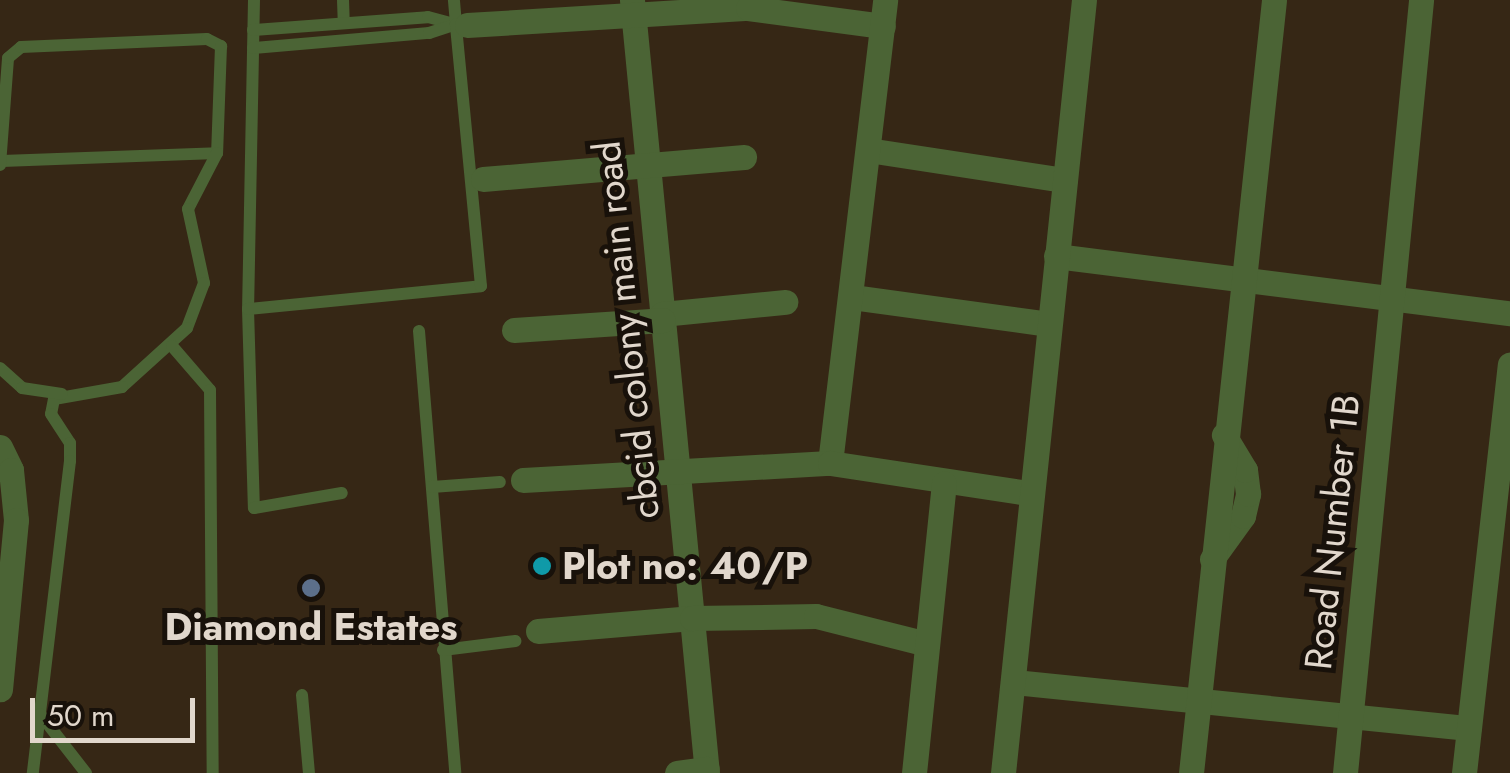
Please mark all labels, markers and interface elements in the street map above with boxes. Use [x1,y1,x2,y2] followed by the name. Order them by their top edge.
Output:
[583,139,669,521] street label: cbcid colony main road
[1295,392,1369,672] street label: Road Number 1B
[562,543,808,589] place label: Plot no: 40/P
[531,555,553,577] marker: Plot no: 40/P
[300,577,322,599] marker: Diamond Estates
[164,604,458,650] place label: Diamond Estates
[35,678,200,740] scale bar
[47,694,114,737] text: 50 m

